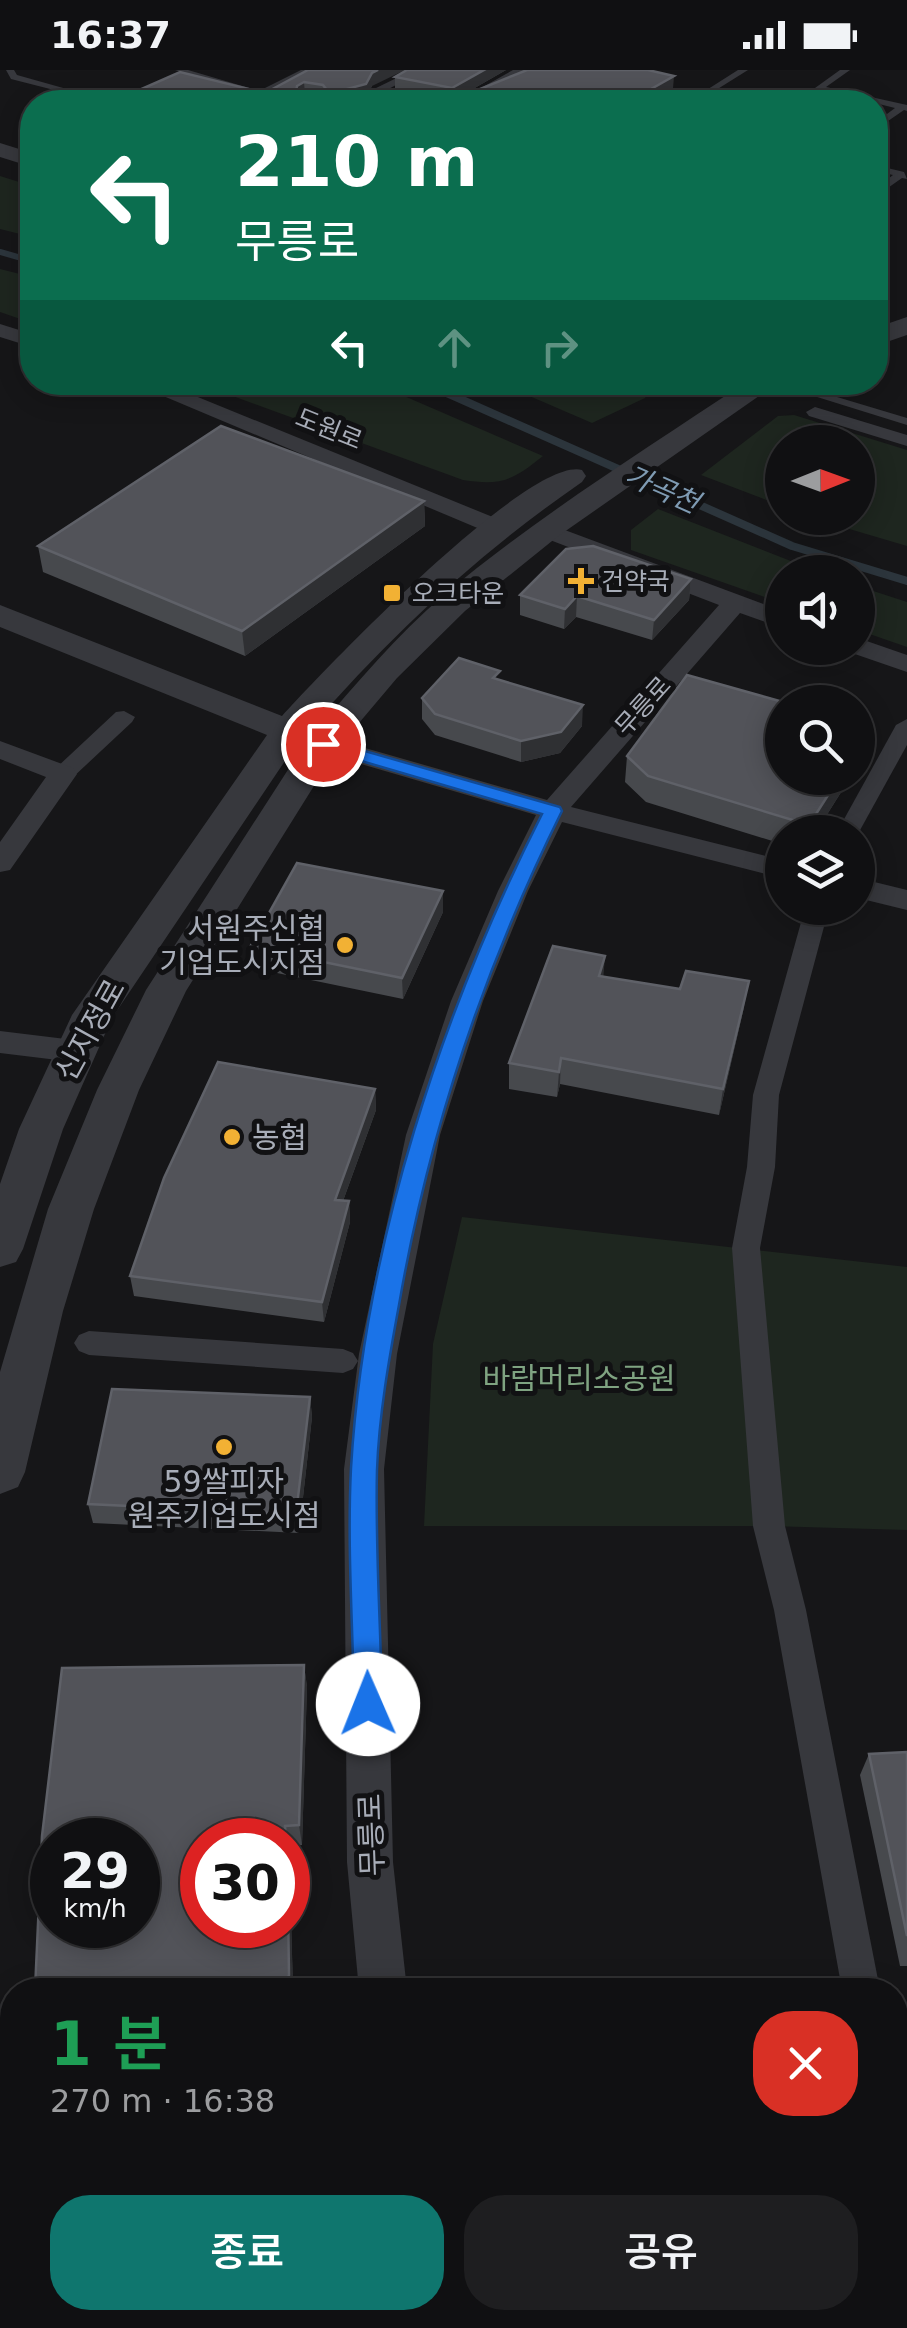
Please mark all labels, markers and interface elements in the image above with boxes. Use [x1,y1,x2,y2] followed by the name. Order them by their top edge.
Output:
[50,13,171,57] text: 16:37
[235,121,478,203] text: 210 m
[70,130,200,260] icon: left
[235,215,359,268] text: 무릉로
[322,320,377,375] icon: left
[427,320,482,375] icon: ahead
[532,320,587,375] icon: right
[292,403,366,455] street label: 도원로
[765,425,875,535] north arrow
[765,425,875,925] map controls
[620,458,707,521] water label: 가곡천
[765,555,875,665] button: sound
[601,567,670,596] place label: 건약국
[570,570,592,592] marker: 건약국
[412,579,504,608] place label: 오크타운
[381,582,403,604] marker: 오크타운
[609,671,677,741] street label: 무릉로
[765,685,875,795] button: search
[281,702,366,787] pin
[296,717,351,772] icon: arrive
[765,815,875,925] button: layers
[159,911,325,980] place label: 서원주신협 기업도시지점
[334,934,356,956] marker: 서원주신협 기업도시지점
[48,973,132,1087] street label: 신지정로
[252,1120,307,1155] place label: 농협
[221,1126,243,1148] marker: 농협
[482,1361,676,1396] park label: 바람머리소공원
[213,1436,235,1458] marker: 59쌀피자 원주기업도시점
[127,1464,321,1533] place label: 59쌀피자 원주기업도시점
[316,1652,420,1756] position arrow
[352,1793,390,1877] street label: 무릉로
[180,1818,310,1948] speed limit sign: 30
[60,1842,130,1900] text: 29
[63,1894,127,1923] text: km/h
[50,2009,168,2079] text: 1 분
[753,2011,858,2116] button: close
[50,2082,275,2120] text: 270 m · 16:38
[50,2195,444,2310] button: 종료
[464,2195,858,2310] button: 공유

